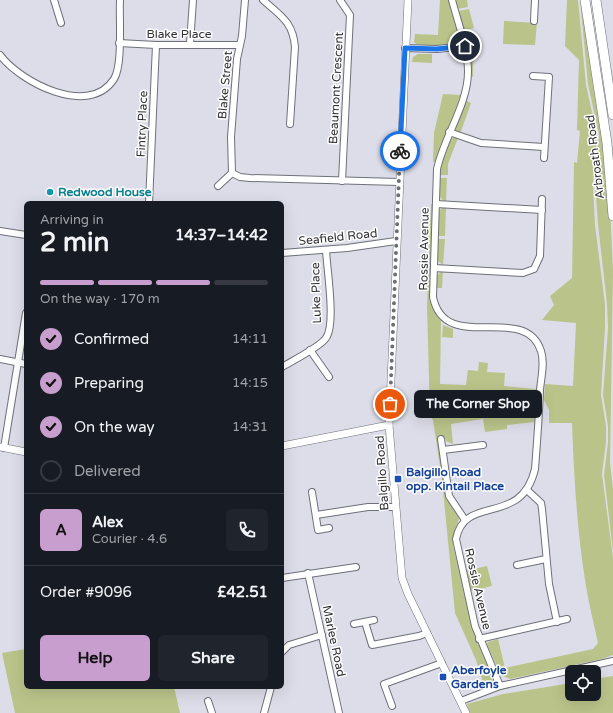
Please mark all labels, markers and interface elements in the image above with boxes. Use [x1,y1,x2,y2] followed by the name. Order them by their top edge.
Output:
[146,27,212,41] street label: Blake Place
[448,29,482,63] pin
[326,31,346,144] street label: Beaumont Crescent
[454,35,476,57] icon: home
[215,50,235,120] street label: Blake Street
[134,90,150,158] street label: Fintry Place
[583,114,607,200] street label: Arbroath Road
[380,131,420,171] courier
[389,140,411,162] icon: bike
[58,185,152,199] place label: Redwood House
[45,187,55,197] marker: Redwood House
[416,207,432,291] street label: Rossie Avenue
[40,212,104,228] text: Arriving in
[175,226,268,244] text: 14:37–14:42
[298,226,378,248] street label: Seafield Road
[40,227,109,258] text: 2 min
[308,262,324,324] street label: Luke Place
[40,291,160,307] text: On the way · 170 m
[40,328,62,350] icon: check
[74,330,149,348] text: Confirmed
[232,331,268,347] text: 14:11
[40,372,62,394] icon: check
[74,374,144,392] text: Preparing
[232,375,268,391] text: 14:15
[373,387,407,421] pin
[414,390,542,418] callout: The Corner Shop
[379,393,401,415] icon: bag
[426,396,530,412] text: The Corner Shop
[40,416,62,438] icon: check
[74,418,154,436] text: On the way
[232,419,268,435] text: 14:31
[372,435,392,511] street label: Balgillo Road
[74,462,141,480] text: Delivered
[406,465,504,494] place label: Balgillo Road opp. Kintail Place
[393,474,403,484] marker: Balgillo Road opp. Kintail Place
[226,509,268,551] button: phone
[92,513,123,531] text: Alex
[55,521,67,539] text: A
[92,531,167,547] text: Courier · 4.6
[462,547,494,631] street label: Rossie Avenue
[40,583,132,601] text: Order #9096
[217,583,268,601] text: £42.51
[320,604,348,678] street label: Marlee Road
[40,635,150,681] button: Help
[158,635,268,681] button: Share
[451,663,507,691] place label: Aberfoyle Gardens
[565,665,601,701] map controls
[565,665,601,701] button: locate
[438,672,448,682] marker: Aberfoyle Gardens

